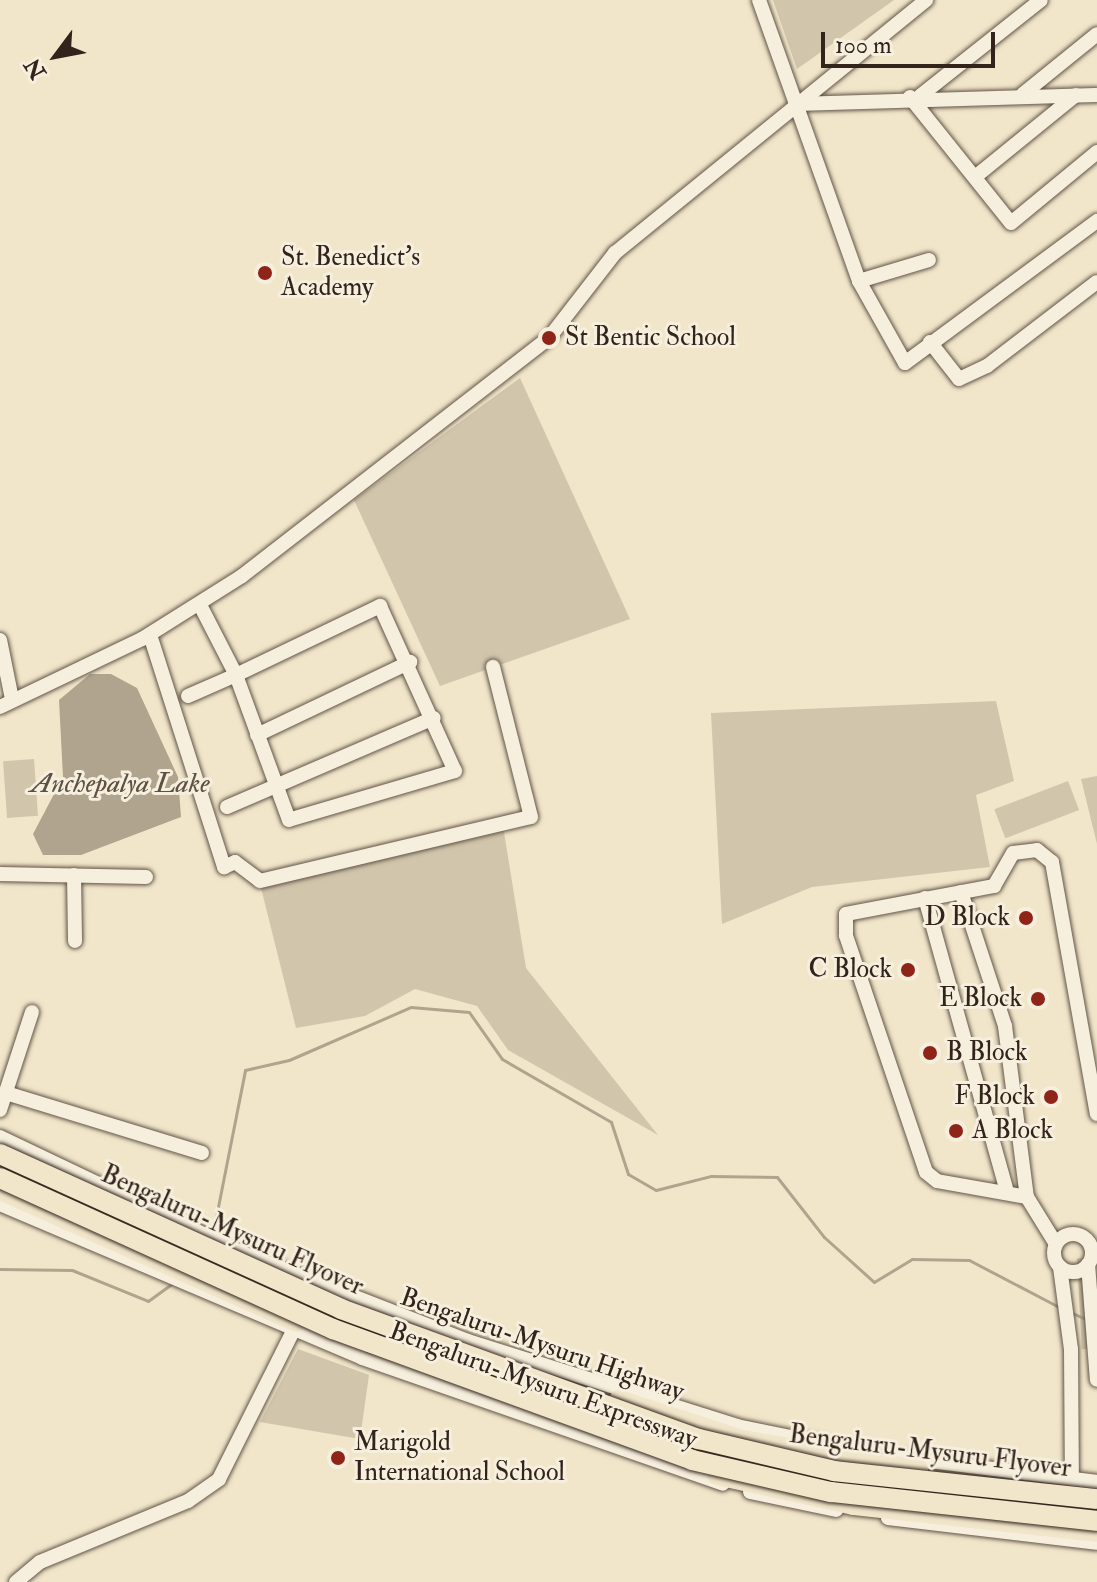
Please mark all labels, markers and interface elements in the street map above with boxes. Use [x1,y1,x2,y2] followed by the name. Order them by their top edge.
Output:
[16,16,96,96] north arrow
[825,16,999,66] scale bar
[835,30,892,61] text: 100 m
[19,53,53,84] text: N
[281,242,420,304] place label: St. Benedict's Academy
[256,264,274,282] marker: St. Benedict's Academy
[565,322,736,354] place label: St Bentic School
[540,329,558,347] marker: St Bentic School
[30,767,210,801] water label: Anchepalya Lake
[924,902,1010,934] place label: D Block
[1017,909,1035,927] marker: D Block
[809,954,892,986] place label: C Block
[899,961,917,979] marker: C Block
[939,983,1022,1015] place label: E Block
[1029,990,1047,1008] marker: E Block
[946,1037,1027,1069] place label: B Block
[921,1044,939,1062] marker: B Block
[954,1081,1035,1113] place label: F Block
[1042,1088,1060,1106] marker: F Block
[972,1115,1053,1147] place label: A Block
[947,1122,965,1140] marker: A Block
[96,1159,368,1303] street label: Bengaluru-Mysuru Flyover
[396,1282,688,1408] street label: Bengaluru-Mysuru Highway
[385,1316,701,1456] street label: Bengaluru-Mysuru Expressway
[787,1419,1073,1485] street label: Bengaluru-Mysuru Flyover
[354,1427,565,1488] place label: Marigold International School
[329,1449,347,1467] marker: Marigold International School

